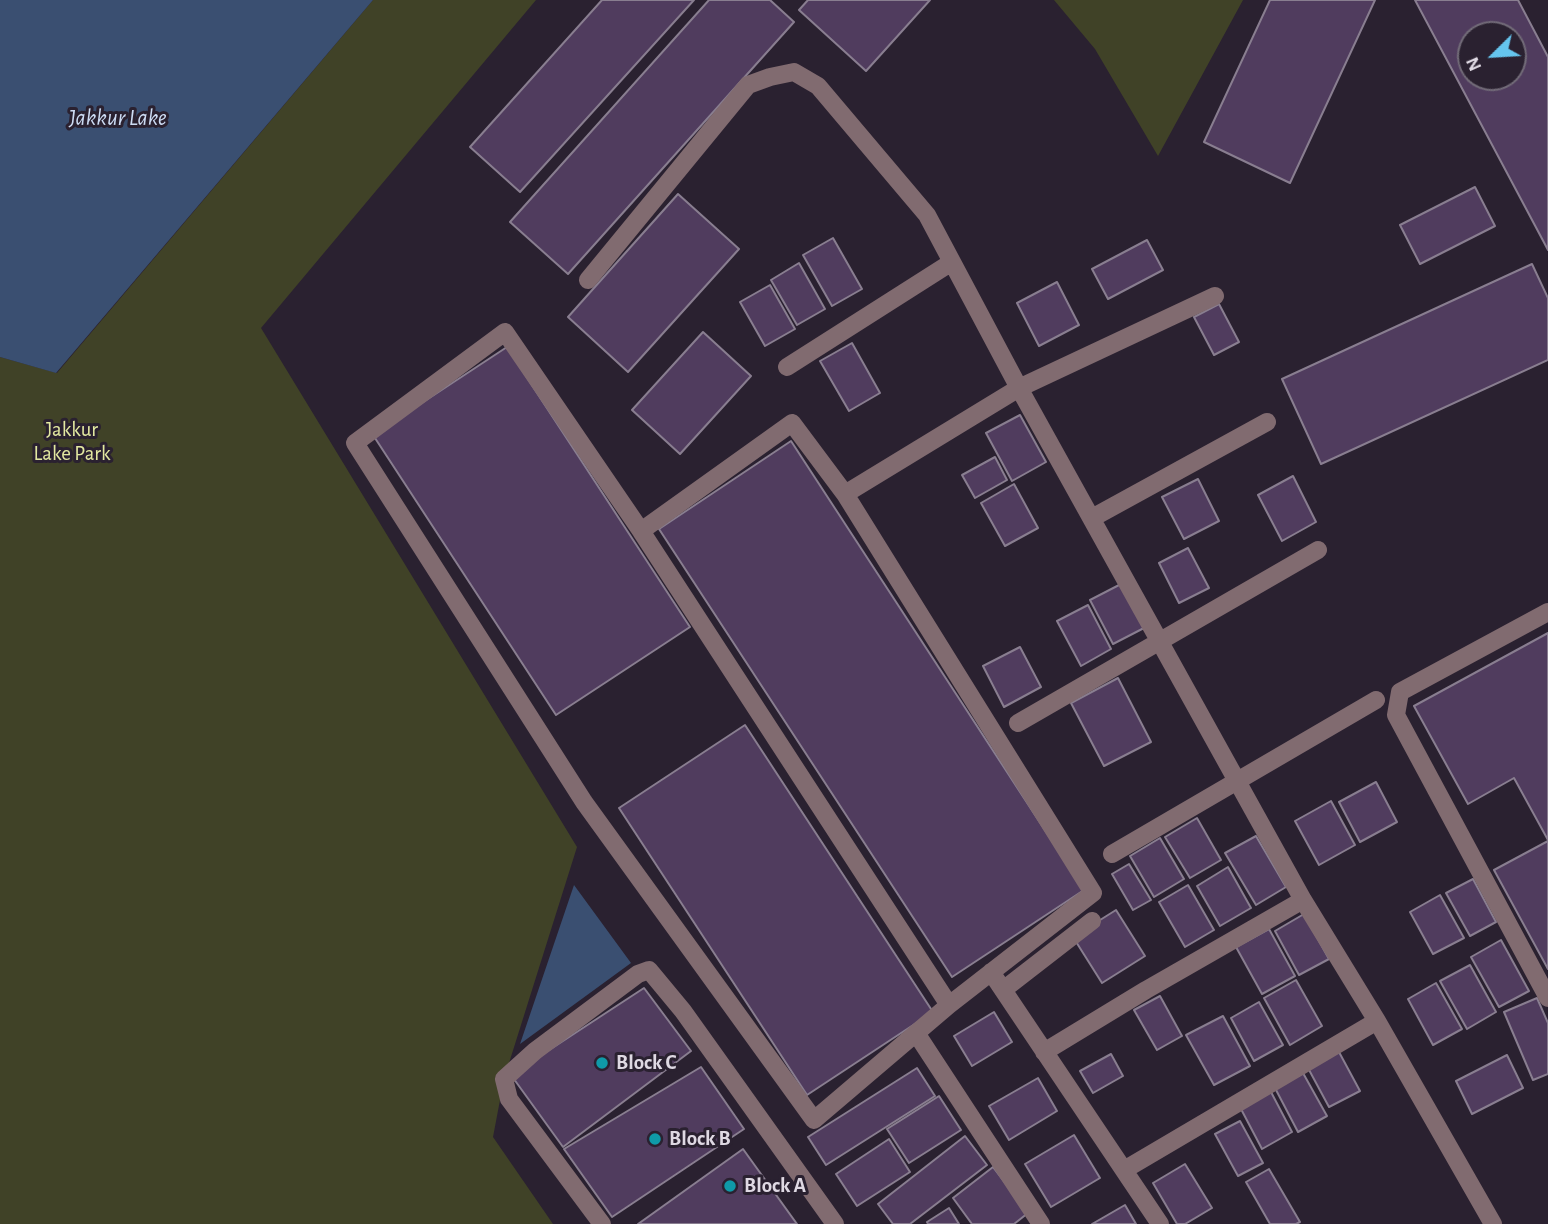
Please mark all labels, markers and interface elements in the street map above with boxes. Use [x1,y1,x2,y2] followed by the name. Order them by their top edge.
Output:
[1457,21,1527,91] north arrow
[1463,54,1486,74] text: N
[69,104,167,132] water label: Jakkur Lake
[33,417,111,467] park label: Jakkur Lake Park
[616,1050,676,1076] place label: Block C
[594,1055,610,1071] marker: Block C
[669,1126,731,1152] place label: Block B
[647,1131,663,1147] marker: Block B
[744,1173,806,1199] place label: Block A
[722,1178,738,1194] marker: Block A

